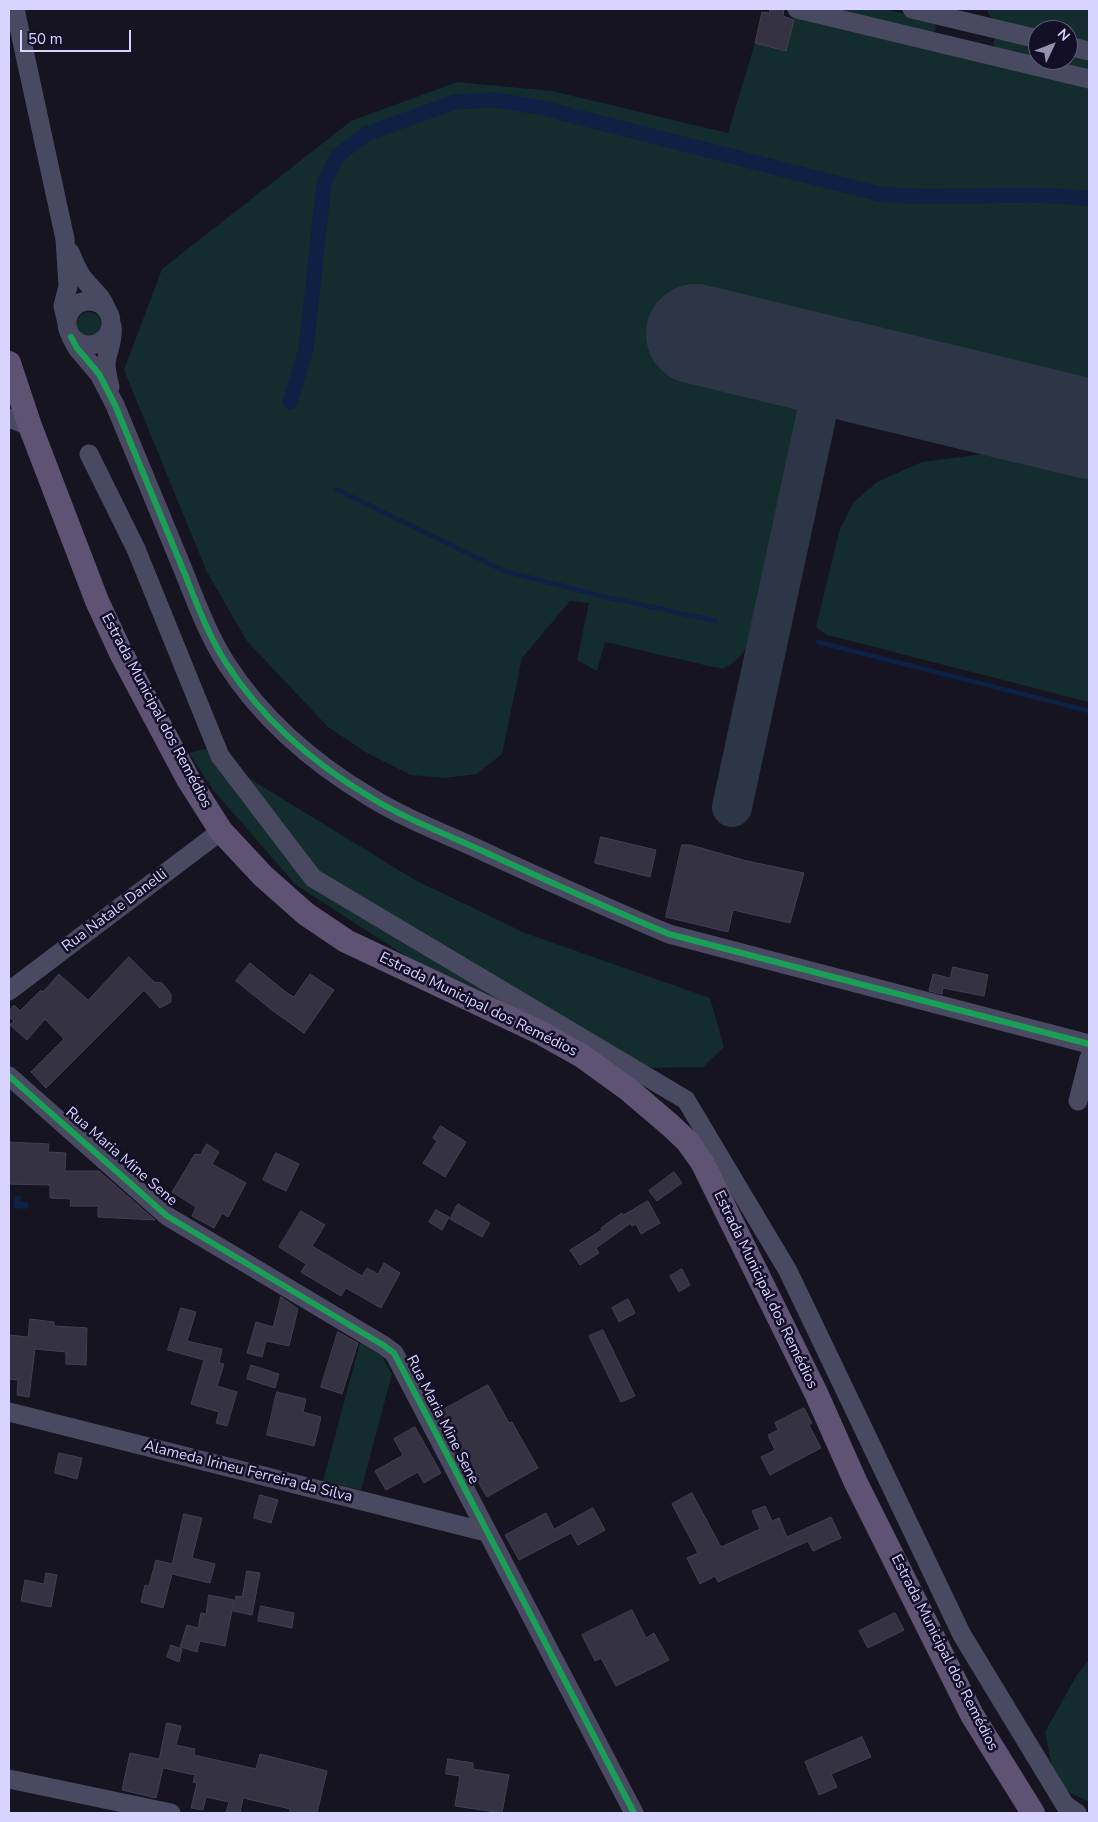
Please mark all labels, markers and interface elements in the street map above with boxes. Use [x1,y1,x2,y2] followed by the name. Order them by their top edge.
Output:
[22,20,134,52] scale bar
[1028,20,1078,70] north arrow
[1053,25,1074,45] text: N
[28,29,63,49] text: 50 m
[97,611,215,811] street label: Estrada Municipal dos Remédios
[59,866,171,956] street label: Rua Natale Danelli
[376,949,580,1061] street label: Estrada Municipal dos Remédios
[61,1104,181,1210] street label: Rua Maria Mine Sene
[709,1188,821,1392] street label: Estrada Municipal dos Remédios
[402,1353,482,1487] street label: Rua Maria Mine Sene
[142,1437,354,1507] street label: Alameda Irineu Ferreira da Silva
[886,1552,1002,1754] street label: Estrada Municipal dos Remédios

